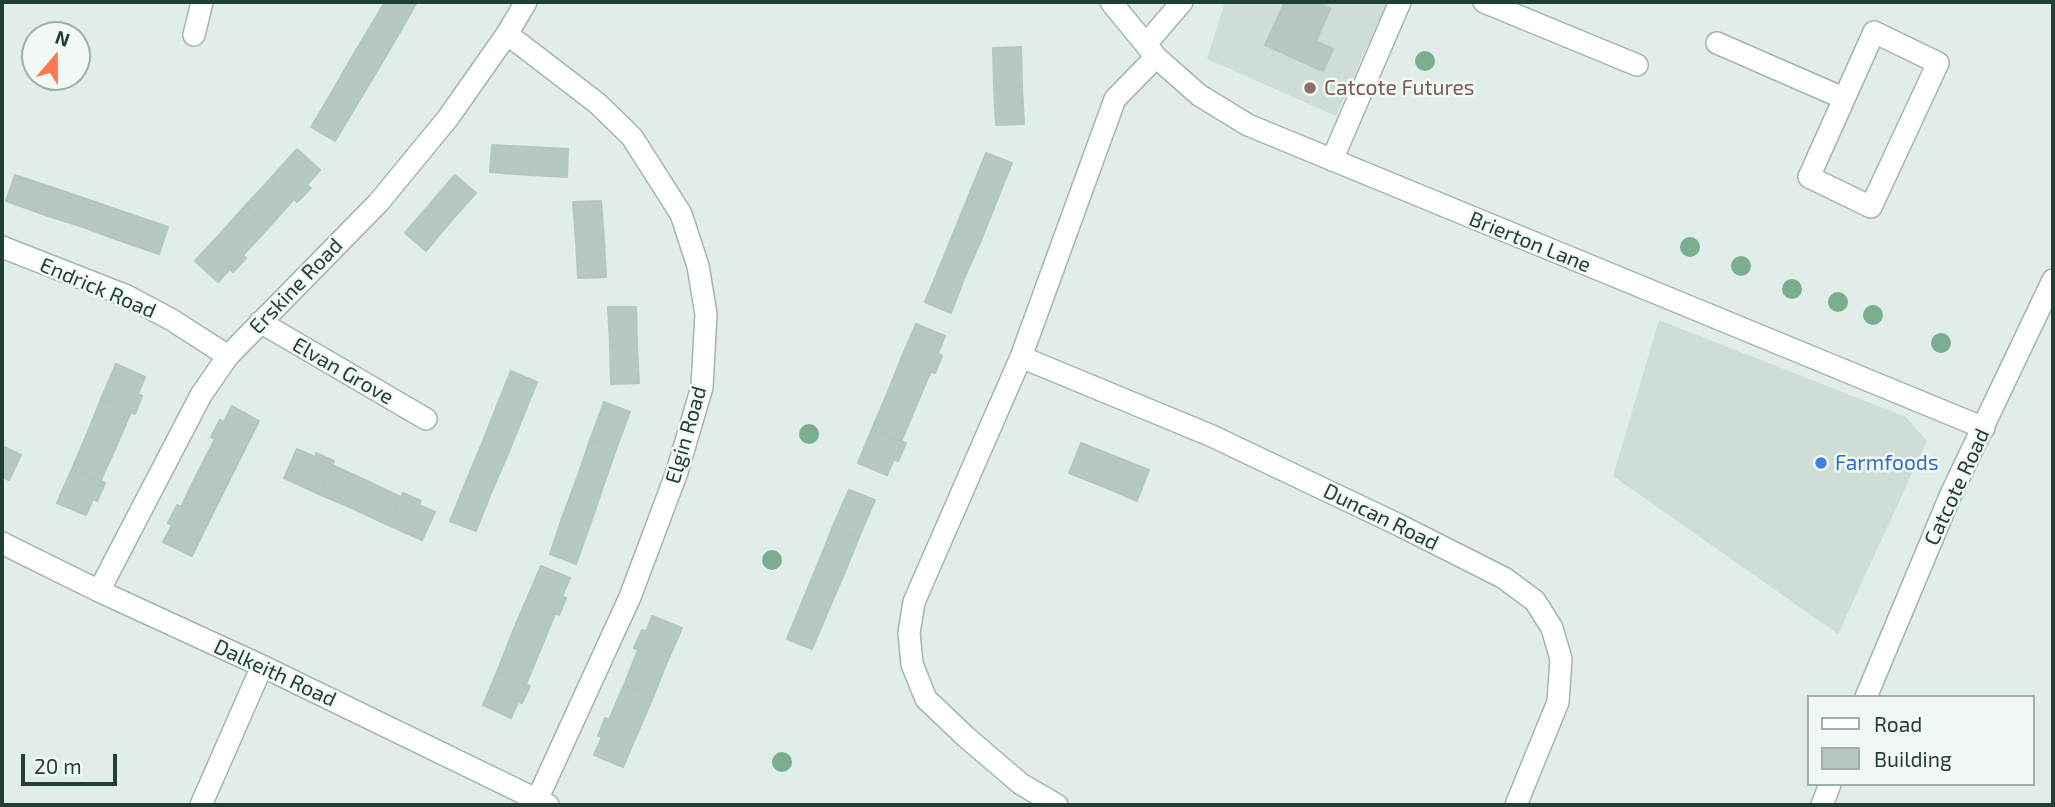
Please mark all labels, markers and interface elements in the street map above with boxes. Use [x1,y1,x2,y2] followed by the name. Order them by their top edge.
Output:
[21,21,91,91] north arrow
[52,25,73,51] text: N
[1324,75,1474,101] place label: Catcote Futures
[1302,80,1318,96] marker: Catcote Futures
[1465,206,1595,278] street label: Brierton Lane
[244,233,348,339] street label: Erskine Road
[36,252,160,324] street label: Endrick Road
[288,332,398,410] street label: Elvan Grove
[660,383,712,487] street label: Elgin Road
[1919,425,1995,549] street label: Catcote Road
[1835,450,1939,476] place label: Farmfoods
[1813,455,1829,471] marker: Farmfoods
[1319,478,1443,556] street label: Duncan Road
[210,634,340,712] street label: Dalkeith Road
[1806,695,2034,786] legend
[1874,711,1922,736] text: Road
[24,740,121,784] scale bar
[1874,746,1952,771] text: Building
[34,753,82,778] text: 20 m

